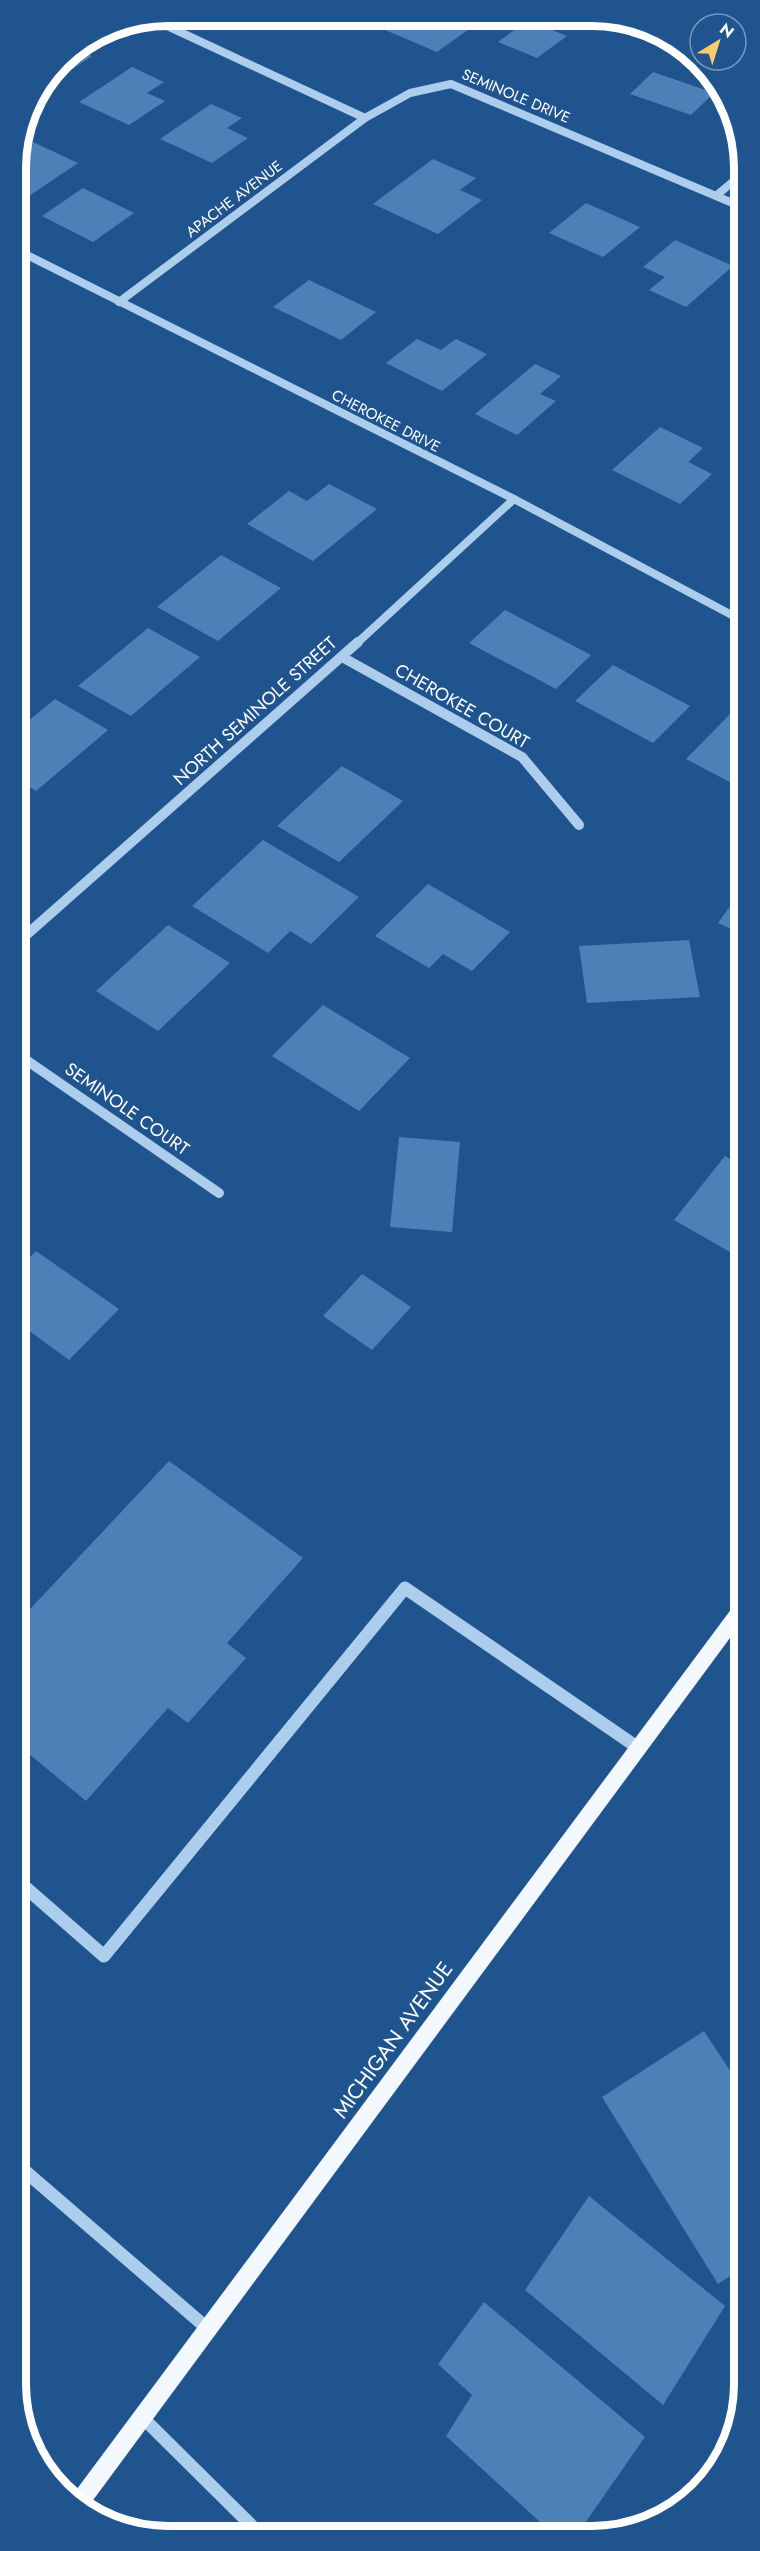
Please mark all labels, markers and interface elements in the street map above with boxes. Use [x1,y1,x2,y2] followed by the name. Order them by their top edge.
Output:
[688,12,748,72] north arrow
[715,18,739,44] text: N
[458,63,574,129] street label: SEMINOLE DRIVE
[181,155,287,243] street label: APACHE AVENUE
[328,384,444,458] street label: CHEROKEE DRIVE
[168,630,343,791] street label: NORTH SEMINOLE STREET
[390,657,534,755] street label: CHEROKEE COURT
[60,1056,195,1162] street label: SEMINOLE COURT
[326,1956,460,2124] street label: MICHIGAN AVENUE

